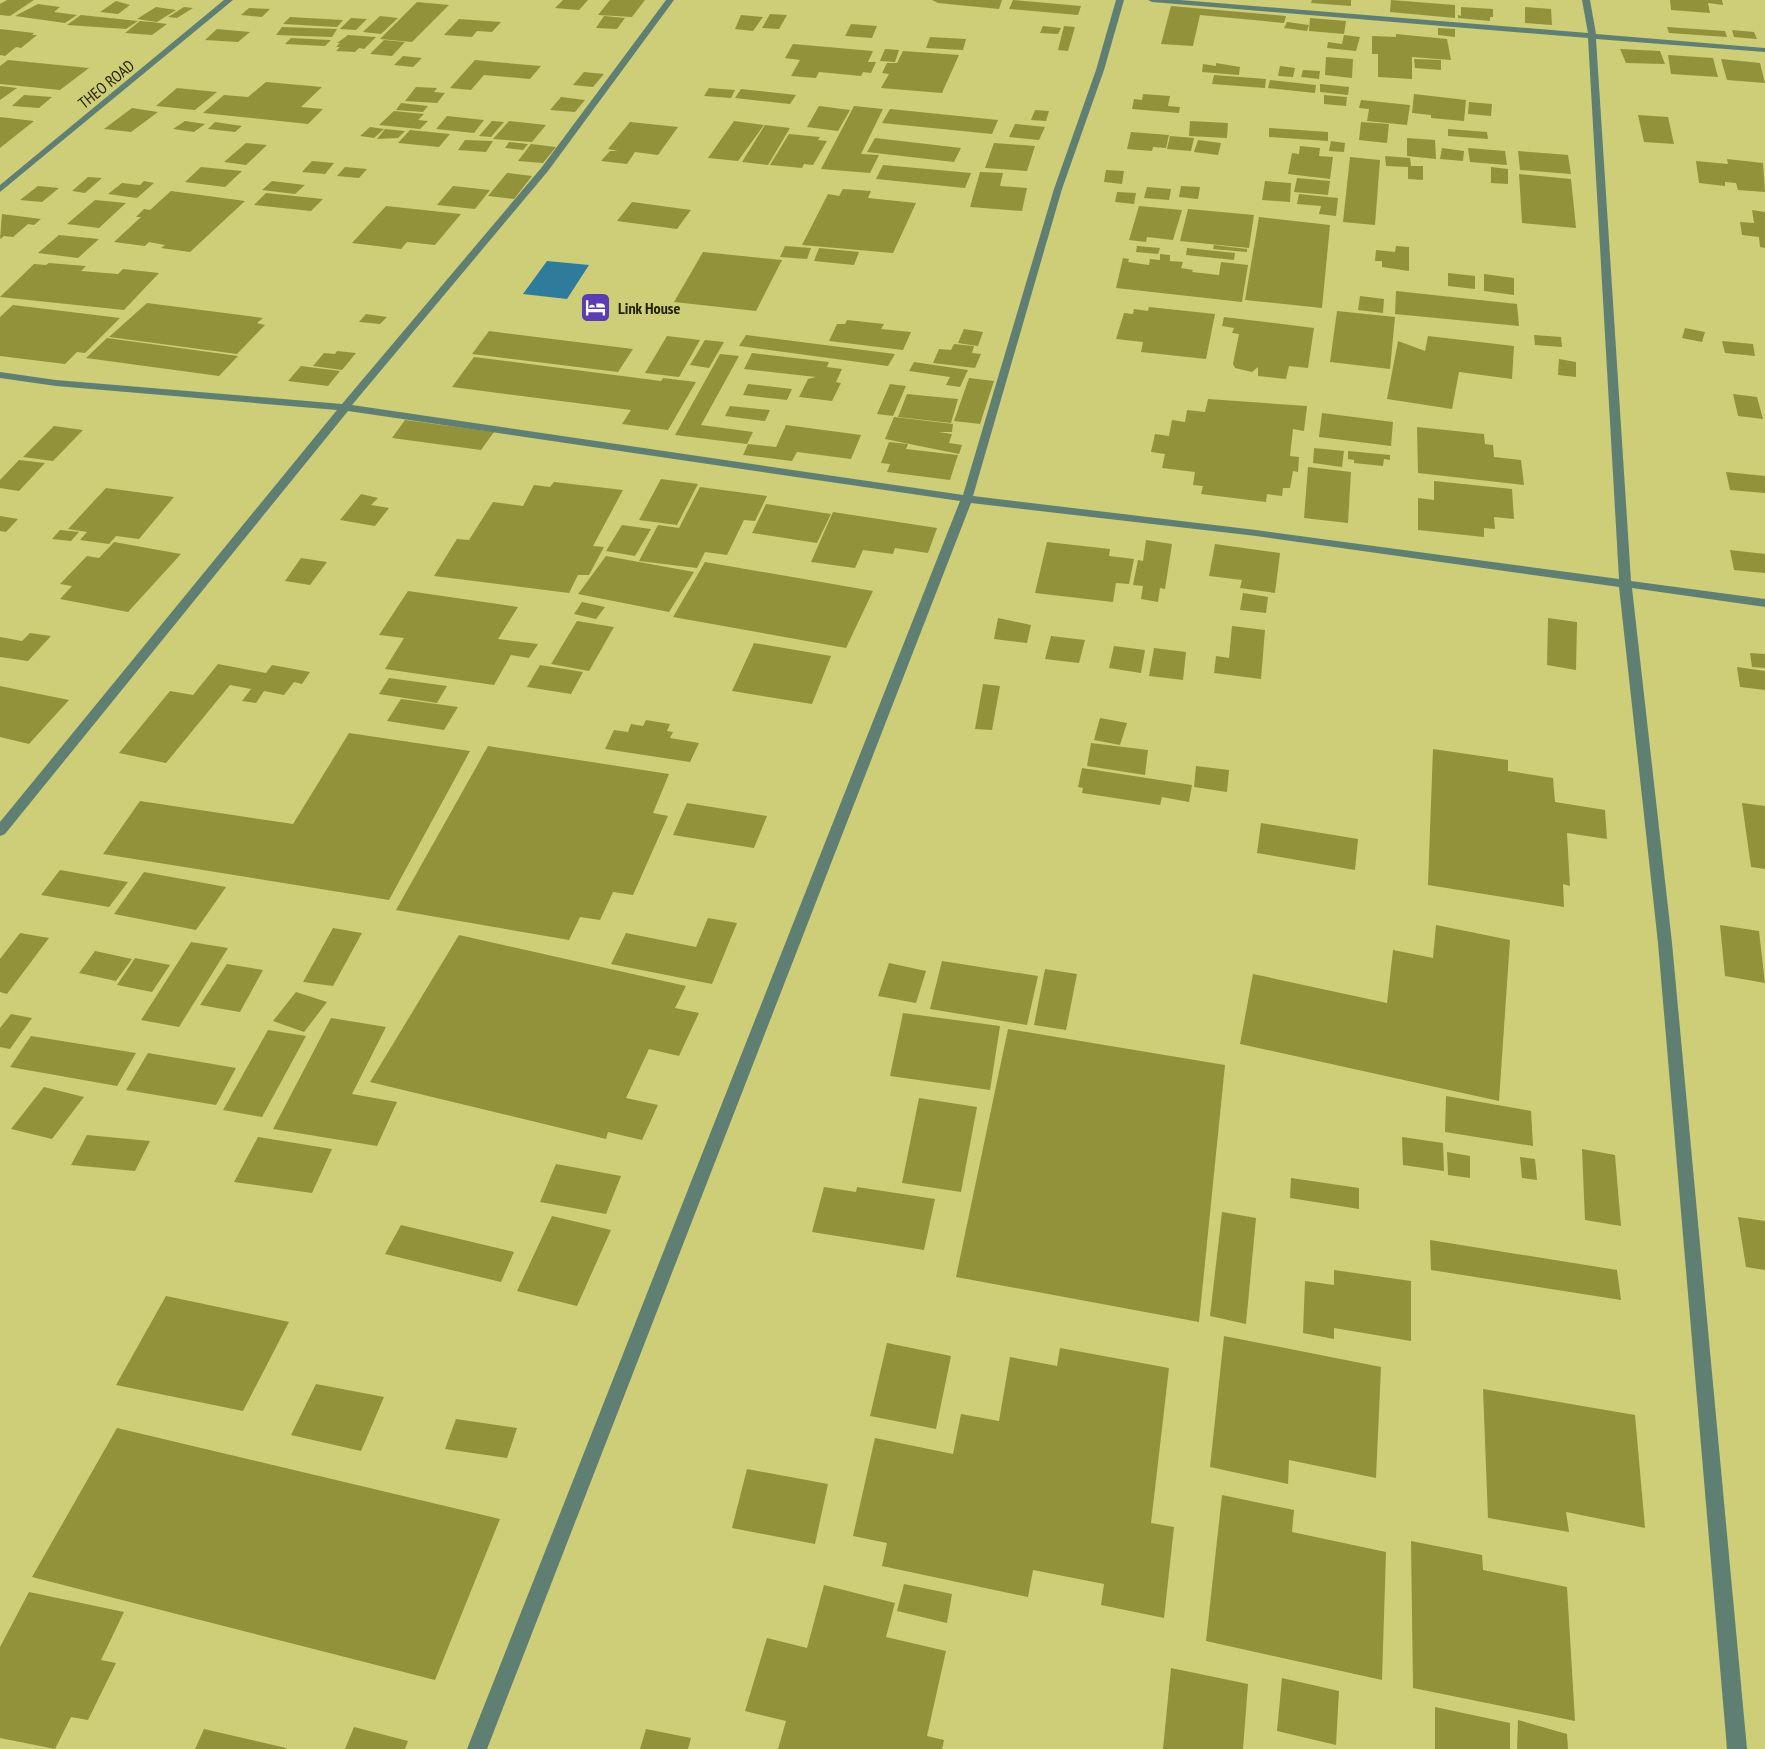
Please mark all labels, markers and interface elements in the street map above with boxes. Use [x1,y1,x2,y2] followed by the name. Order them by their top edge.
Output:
[74,55,138,113] street label: THEO ROAD
[578,291,612,325] hotel icon: Link House
[618,298,680,318] place label: Link House

